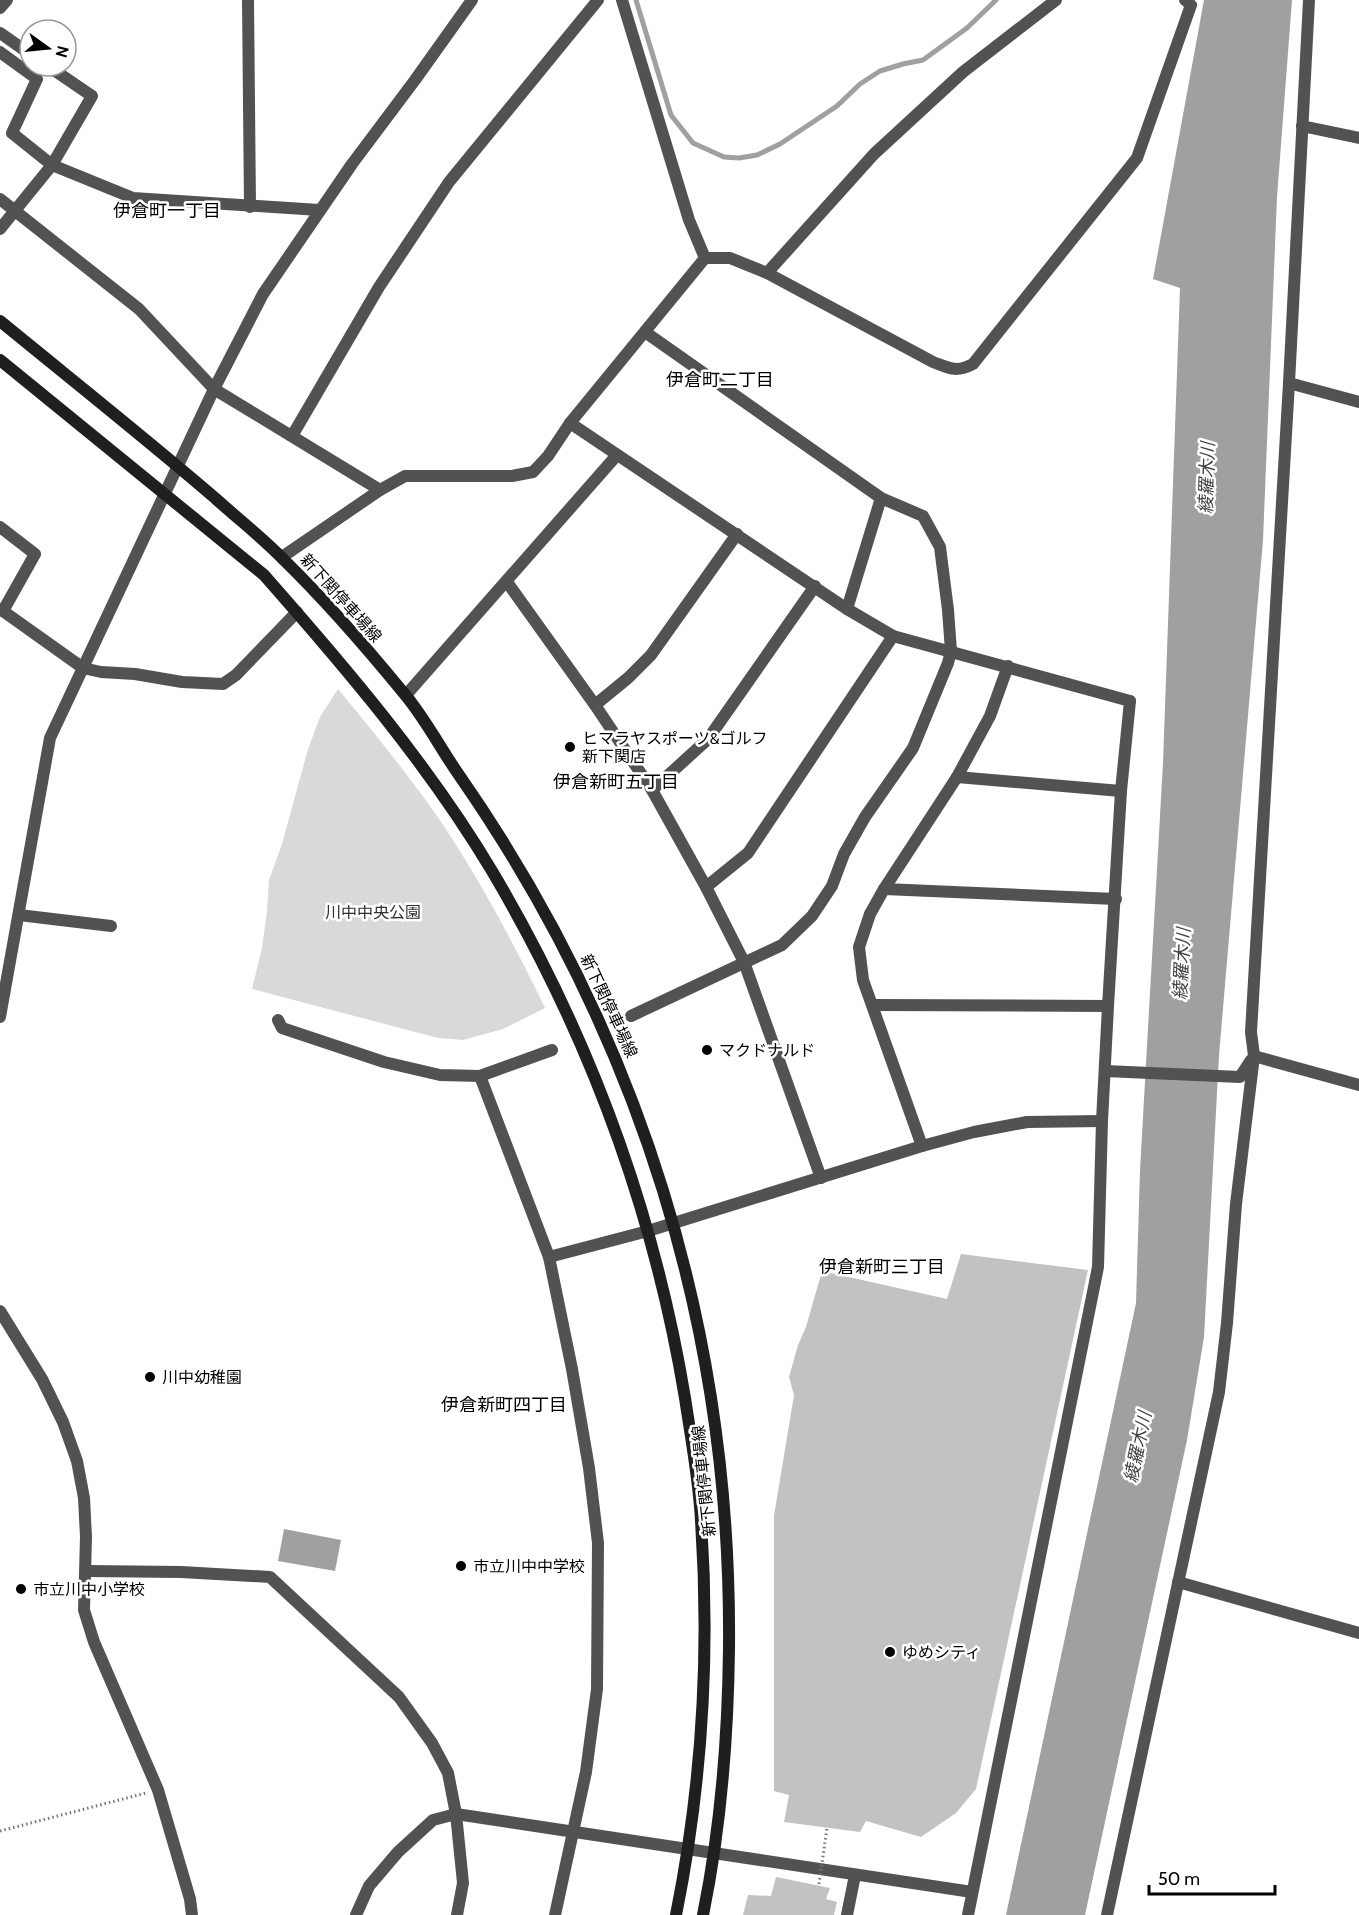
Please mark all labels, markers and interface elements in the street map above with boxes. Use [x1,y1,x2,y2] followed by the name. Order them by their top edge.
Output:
[18,18,78,78] north arrow
[51,44,73,60] text: N
[113,200,221,222] district label: 伊倉町一丁目
[666,369,774,391] district label: 伊倉町二丁目
[1195,440,1219,514] water label: 綾羅木川
[296,550,386,646] street label: 新下関停車場線
[582,729,767,766] place label: ヒマラヤスポーツ&ゴルフ 新下関店
[563,740,577,754] marker: ヒマラヤスポーツ&ゴルフ 新下関店
[553,771,679,793] district label: 伊倉新町五丁目
[325,903,421,922] park label: 川中中央公園
[1169,925,1195,1001] water label: 綾羅木川
[577,951,641,1061] street label: 新下関停車場線
[719,1041,815,1060] place label: マクドナルド
[700,1043,714,1057] marker: マクドナルド
[819,1256,945,1278] district label: 伊倉新町三丁目
[162,1368,242,1387] place label: 川中幼稚園
[143,1370,157,1384] marker: 川中幼稚園
[441,1394,567,1416] district label: 伊倉新町四丁目
[1120,1408,1157,1485] water label: 綾羅木川
[689,1424,719,1538] street label: 新下関停車場線
[473,1557,585,1576] place label: 市立川中中学校
[454,1559,468,1573] marker: 市立川中中学校
[33,1580,145,1599] place label: 市立川中小学校
[14,1582,28,1596] marker: 市立川中小学校
[902,1643,981,1662] place label: ゆめシティ
[883,1645,897,1659] marker: ゆめシティ
[1149,1858,1275,1896] scale bar
[1158,1868,1200,1890] text: 50 m

